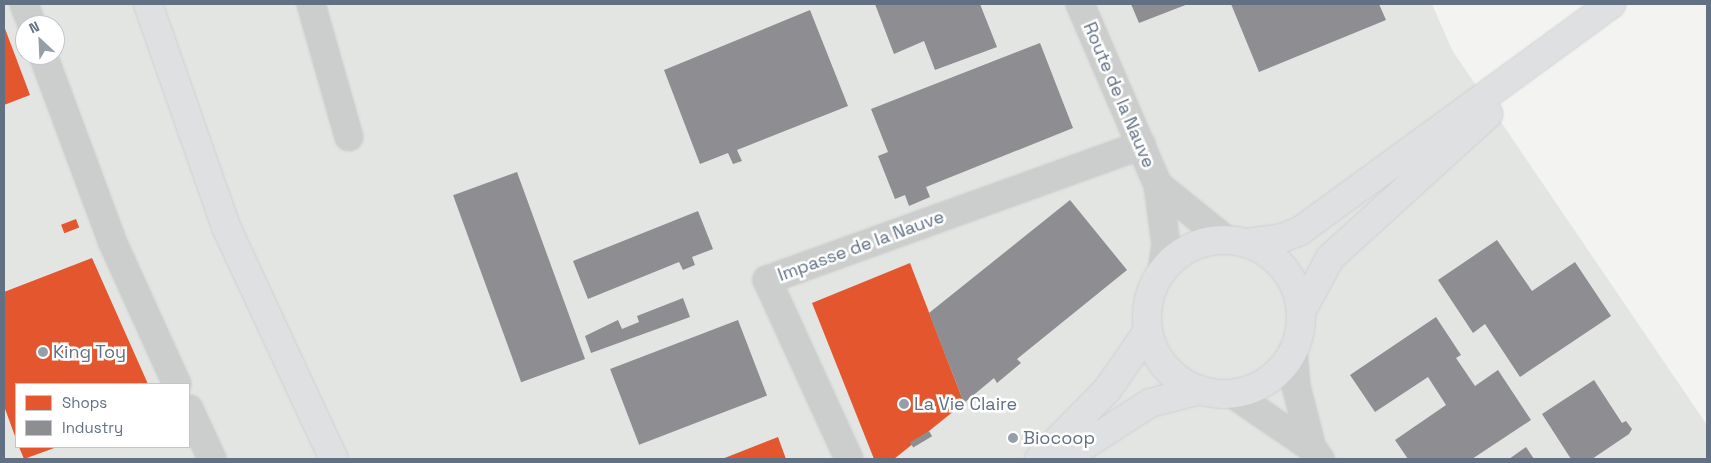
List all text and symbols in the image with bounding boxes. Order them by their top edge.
north arrow [15,15,65,65]
text: N [26,17,42,37]
street label: Route de la Nauve [1079,19,1159,171]
street label: Impasse de la Nauve [775,206,947,286]
place label: King Toy [53,341,127,363]
marker: King Toy [37,346,49,358]
legend [15,383,190,448]
text: Shops [62,393,107,412]
place label: La Vie Claire [914,393,1017,415]
marker: La Vie Claire [898,398,910,410]
text: Industry [62,418,123,437]
place label: Biocoop [1023,427,1095,449]
marker: Biocoop [1007,432,1019,444]

